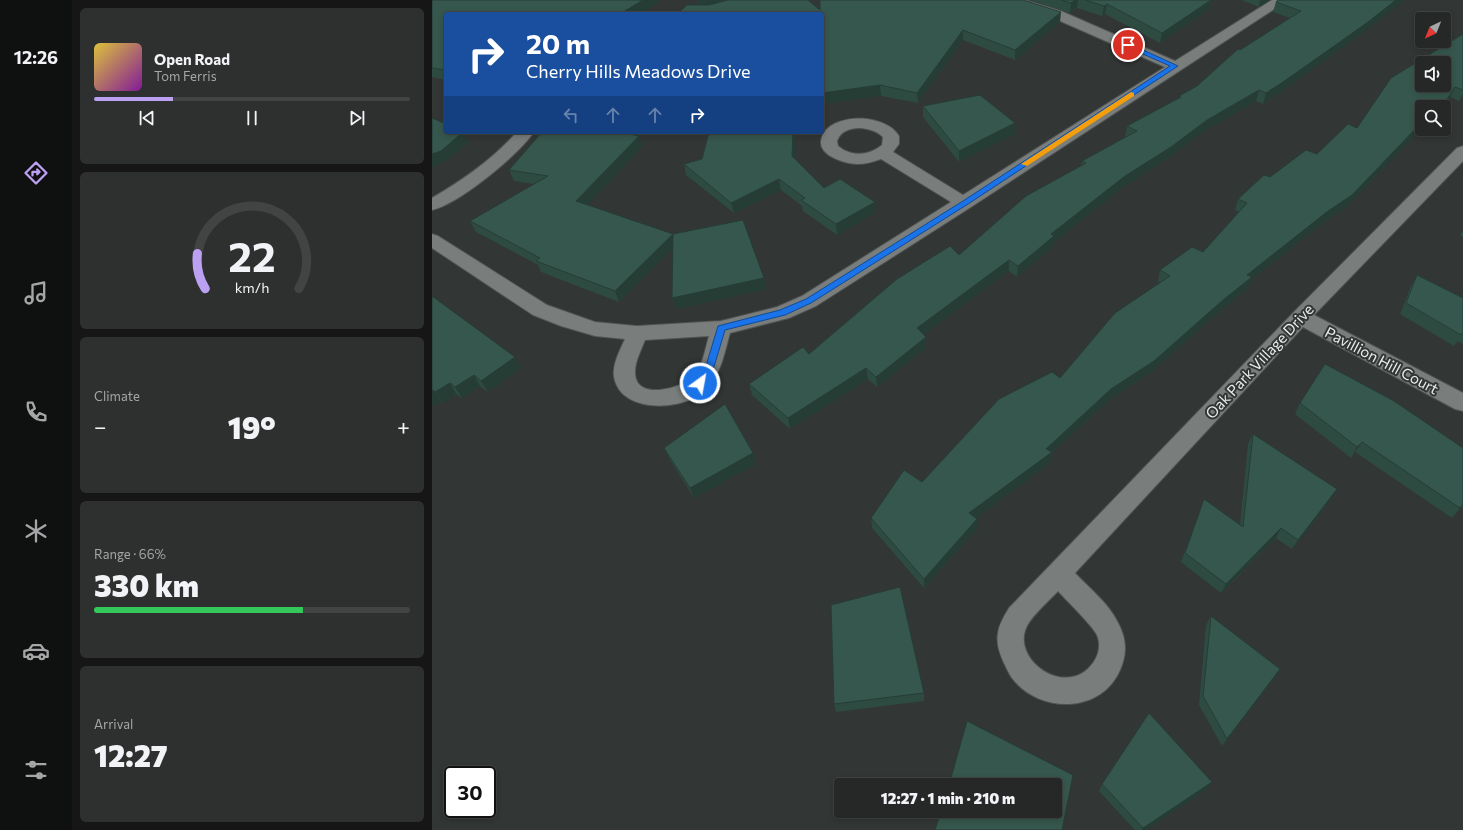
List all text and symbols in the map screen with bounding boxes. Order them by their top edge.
north arrow [1415,12,1451,48]
map controls [1415,12,1451,136]
text: 20 m [526,26,590,60]
icon: right [460,28,512,80]
pin [1111,28,1145,62]
icon: arrive [1117,34,1139,56]
text: 12:26 [14,46,58,68]
text: Open Road [154,50,230,68]
button: sound [1415,56,1451,92]
text: Cherry Hills Meadows Drive [526,60,751,82]
text: Tom Ferris [154,68,217,84]
button: search [1415,100,1451,136]
icon: left [560,104,582,126]
icon: ahead [602,104,624,126]
icon: ahead [644,104,666,126]
icon: right [686,104,708,126]
icon: previous [136,107,158,129]
icon: pause [241,107,263,129]
icon: next [346,107,368,129]
icon: directions [22,159,50,187]
text: 22 [228,229,276,280]
text: km/h [235,277,269,295]
icon: music [22,279,50,307]
street label: Oak Park Village Drive [1201,300,1317,422]
street label: Pavillion Hill Court [1322,323,1442,397]
position arrow [679,362,721,404]
text: Climate [94,388,140,404]
icon: phone [22,398,50,426]
text: 19° [228,408,276,445]
text: − [94,413,107,440]
text: + [397,413,410,440]
icon: climate [22,517,50,545]
text: Range · 66% [94,546,166,562]
text: 330 km [94,566,199,603]
icon: car [22,637,50,665]
text: Arrival [94,716,133,732]
text: 12:27 [94,736,168,773]
icon: filters [22,756,50,784]
speed limit sign: 30 [444,766,496,818]
text: 12:27 · 1 min · 210 m [881,789,1015,807]

